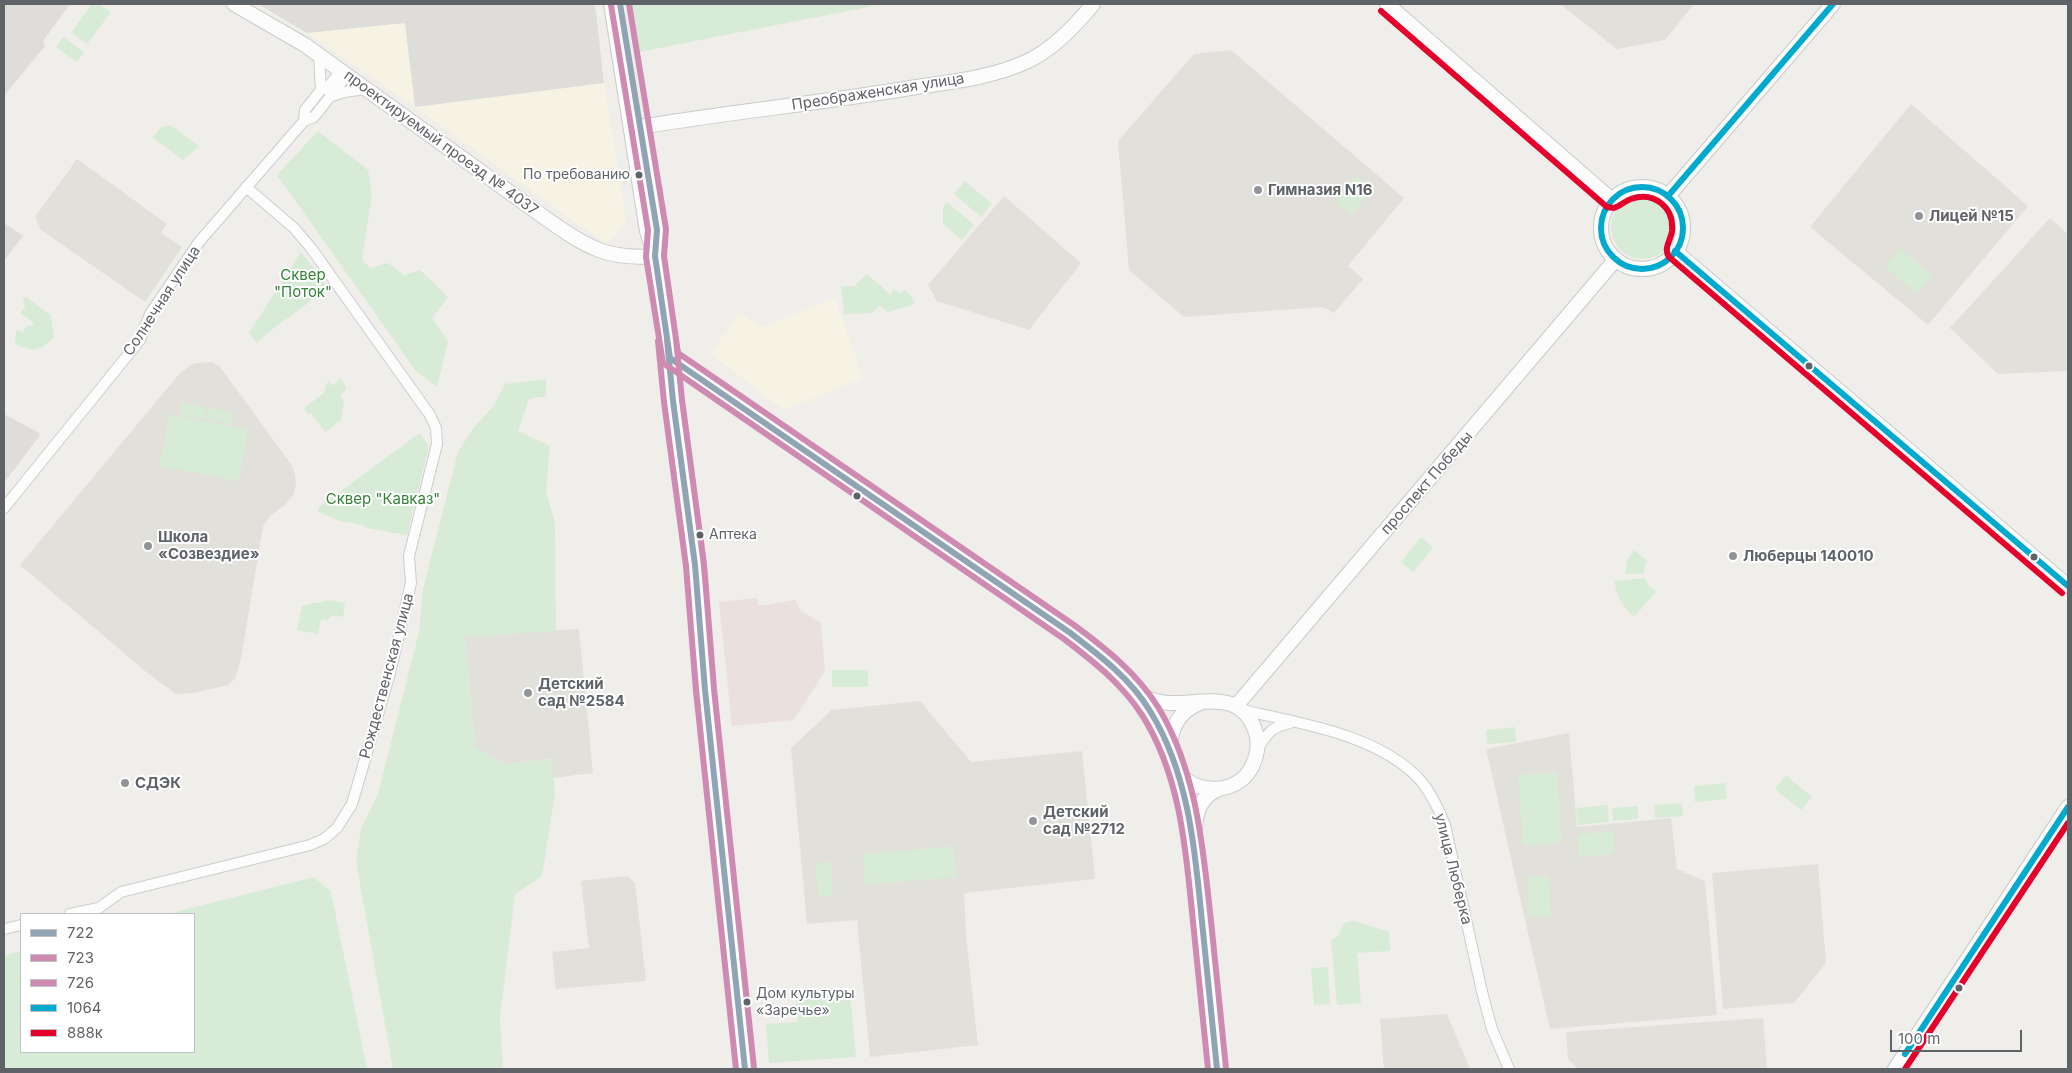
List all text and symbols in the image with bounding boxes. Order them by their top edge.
street label: проектируемый проезд № 4037 [340,66,542,220]
street label: Преображенская улица [790,69,966,115]
place label: По требованию [523,167,630,183]
marker: По требованию [634,170,644,180]
place label: Гимназия N16 [1268,181,1372,199]
marker: Гимназия N16 [1252,184,1264,196]
place label: Лицей №15 [1929,207,2014,225]
marker: Лицей №15 [1913,210,1925,222]
street label: Солнечная улица [120,243,204,359]
park label: Сквер "Поток" [274,266,332,301]
unlabelled marker [1804,361,1814,371]
street label: проспект Победы [1377,428,1477,538]
park label: Сквер "Кавказ" [326,490,440,508]
unlabelled marker [852,491,862,501]
place label: Аптека [709,527,757,543]
place label: Школа «Созвездие» [158,528,260,563]
marker: Аптека [695,530,705,540]
marker: Школа «Созвездие» [142,540,154,552]
place label: Люберцы 140010 [1743,547,1874,565]
marker: Люберцы 140010 [1727,550,1739,562]
unlabelled marker [2029,552,2039,562]
street label: Рождественская улица [356,591,418,761]
place label: Детский сад №2584 [538,675,625,710]
marker: Детский сад №2584 [522,687,534,699]
place label: СДЭК [135,774,181,792]
marker: СДЭК [119,777,131,789]
place label: Детский сад №2712 [1043,803,1125,838]
street label: улица Люберка [1430,811,1476,927]
marker: Детский сад №2712 [1027,815,1039,827]
legend [20,913,195,1053]
text: 722 [67,923,94,942]
text: 723 [67,948,94,967]
text: 726 [67,973,94,992]
unlabelled marker [1954,983,1964,993]
place label: Дом культуры «Заречье» [756,986,854,1019]
marker: Дом культуры «Заречье» [742,997,752,1007]
text: 1064 [67,998,102,1017]
scale bar [1892,1020,2024,1052]
text: 888к [67,1023,103,1042]
text: 100 m [1898,1029,1940,1048]

